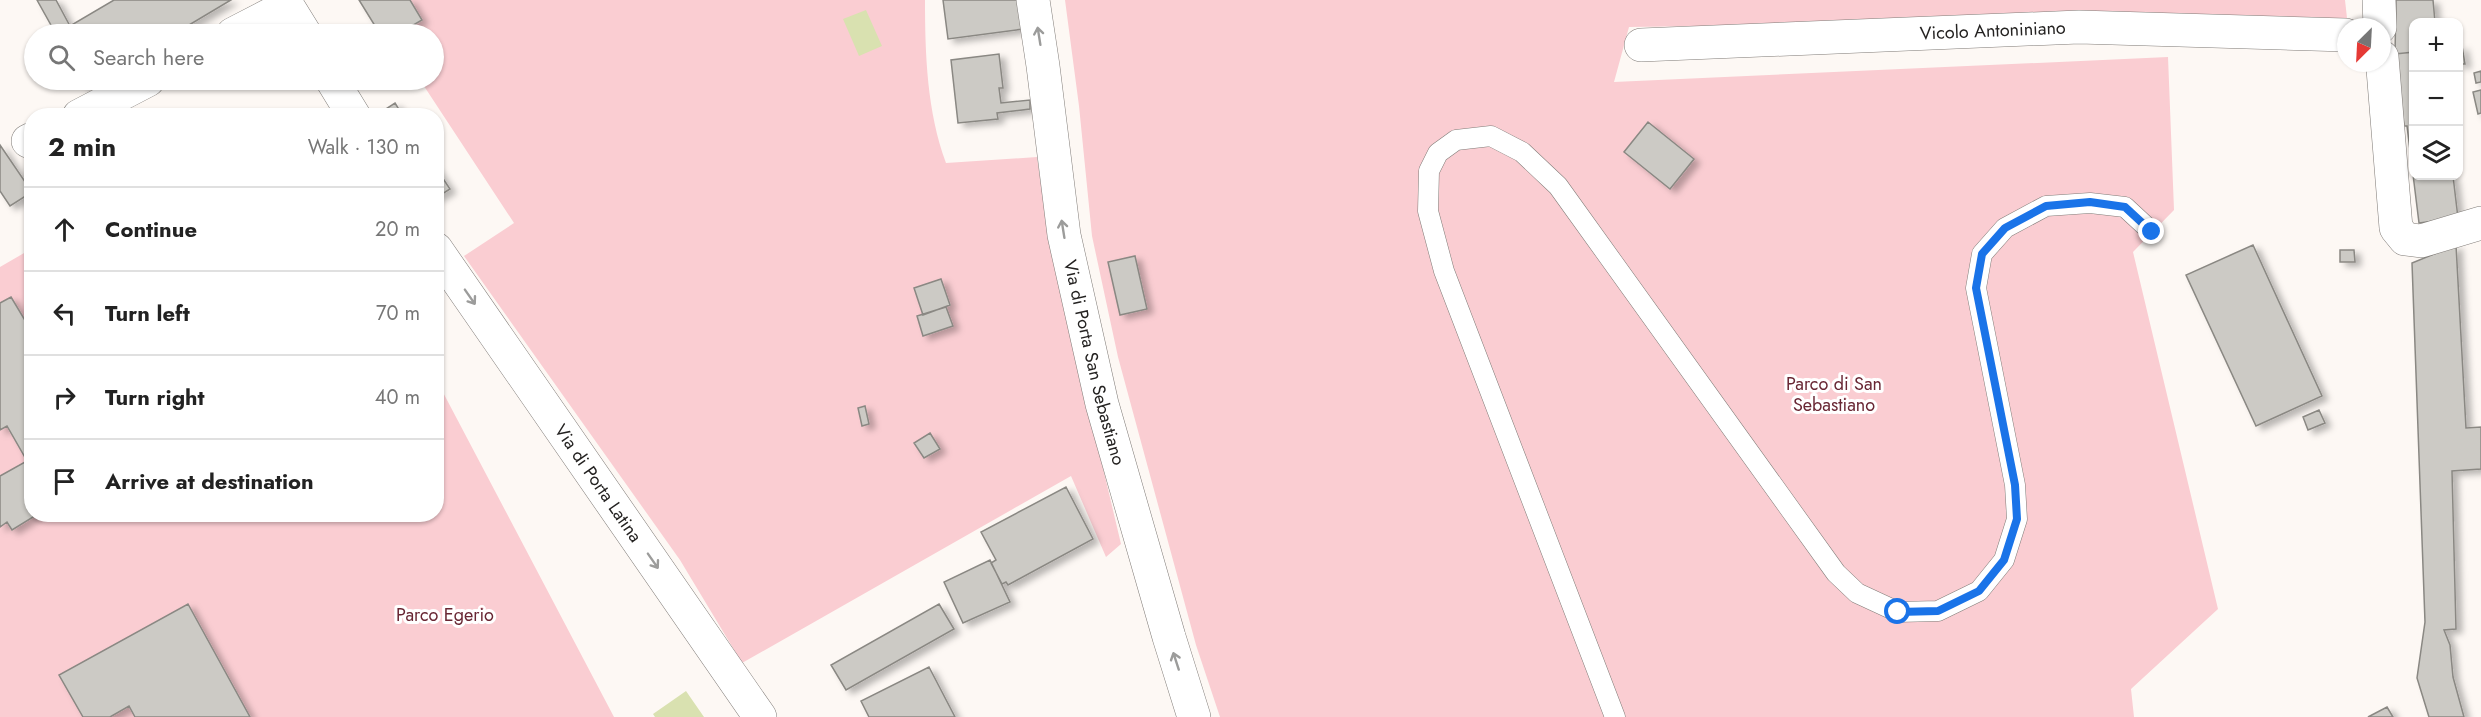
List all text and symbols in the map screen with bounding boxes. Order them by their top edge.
street label: Vicolo Antoniniano [1919,15,2066,47]
north arrow [2337,18,2391,72]
map controls [2409,18,2463,180]
button: + [2409,18,2463,72]
search box [24,24,444,90]
one-way arrow [1033,26,1044,46]
icon: search [45,41,78,74]
text: Search here [93,41,204,73]
button: − [2409,72,2463,126]
button: layers [2409,126,2463,180]
text: 2 min [48,128,116,166]
text: Walk · 130 m [308,133,420,162]
icon: ahead [48,213,81,246]
text: Continue [105,213,197,245]
text: 20 m [375,215,420,244]
route end [2138,218,2164,244]
one-way arrow [1058,220,1069,239]
street label: Via di Porta San Sebastiano [1057,257,1132,468]
one-way arrow [464,288,476,305]
icon: left [48,297,81,330]
text: Turn left [105,297,190,329]
text: 70 m [376,299,420,328]
park label: Parco di San Sebastiano [1786,371,1882,418]
icon: right [48,381,81,414]
text: Turn right [105,381,205,413]
text: 40 m [375,383,420,412]
street label: Via di Porta Latina [548,419,648,548]
icon: arrive [48,465,81,498]
text: Arrive at destination [105,465,314,497]
one-way arrow [647,552,659,568]
route start [1884,598,1910,624]
park label: Parco Egerio [396,602,494,628]
one-way arrow [1170,652,1181,671]

